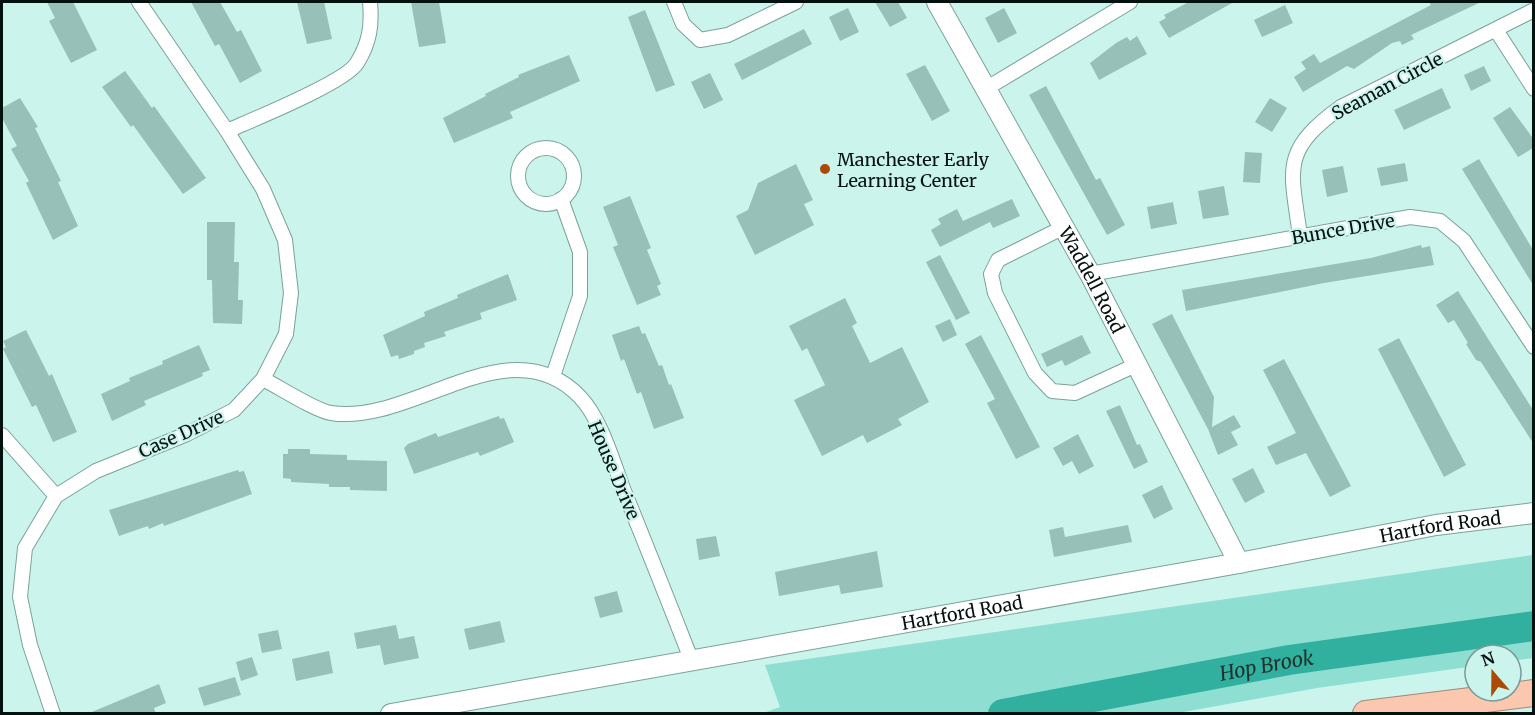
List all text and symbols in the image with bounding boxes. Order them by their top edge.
street label: Seaman Circle [1327,47,1447,125]
place label: Manchester Early Learning Center [837,148,989,192]
marker: Manchester Early Learning Center [818,162,832,176]
street label: Bunce Drive [1290,209,1396,249]
street label: Waddell Road [1054,221,1130,337]
street label: Case Drive [135,405,227,463]
street label: House Drive [583,417,645,523]
street label: Hartford Road [1377,506,1502,547]
street label: Hartford Road [900,590,1025,634]
north arrow [1463,643,1523,703]
water label: Hop Brook [1216,644,1315,686]
text: N [1479,647,1498,670]

